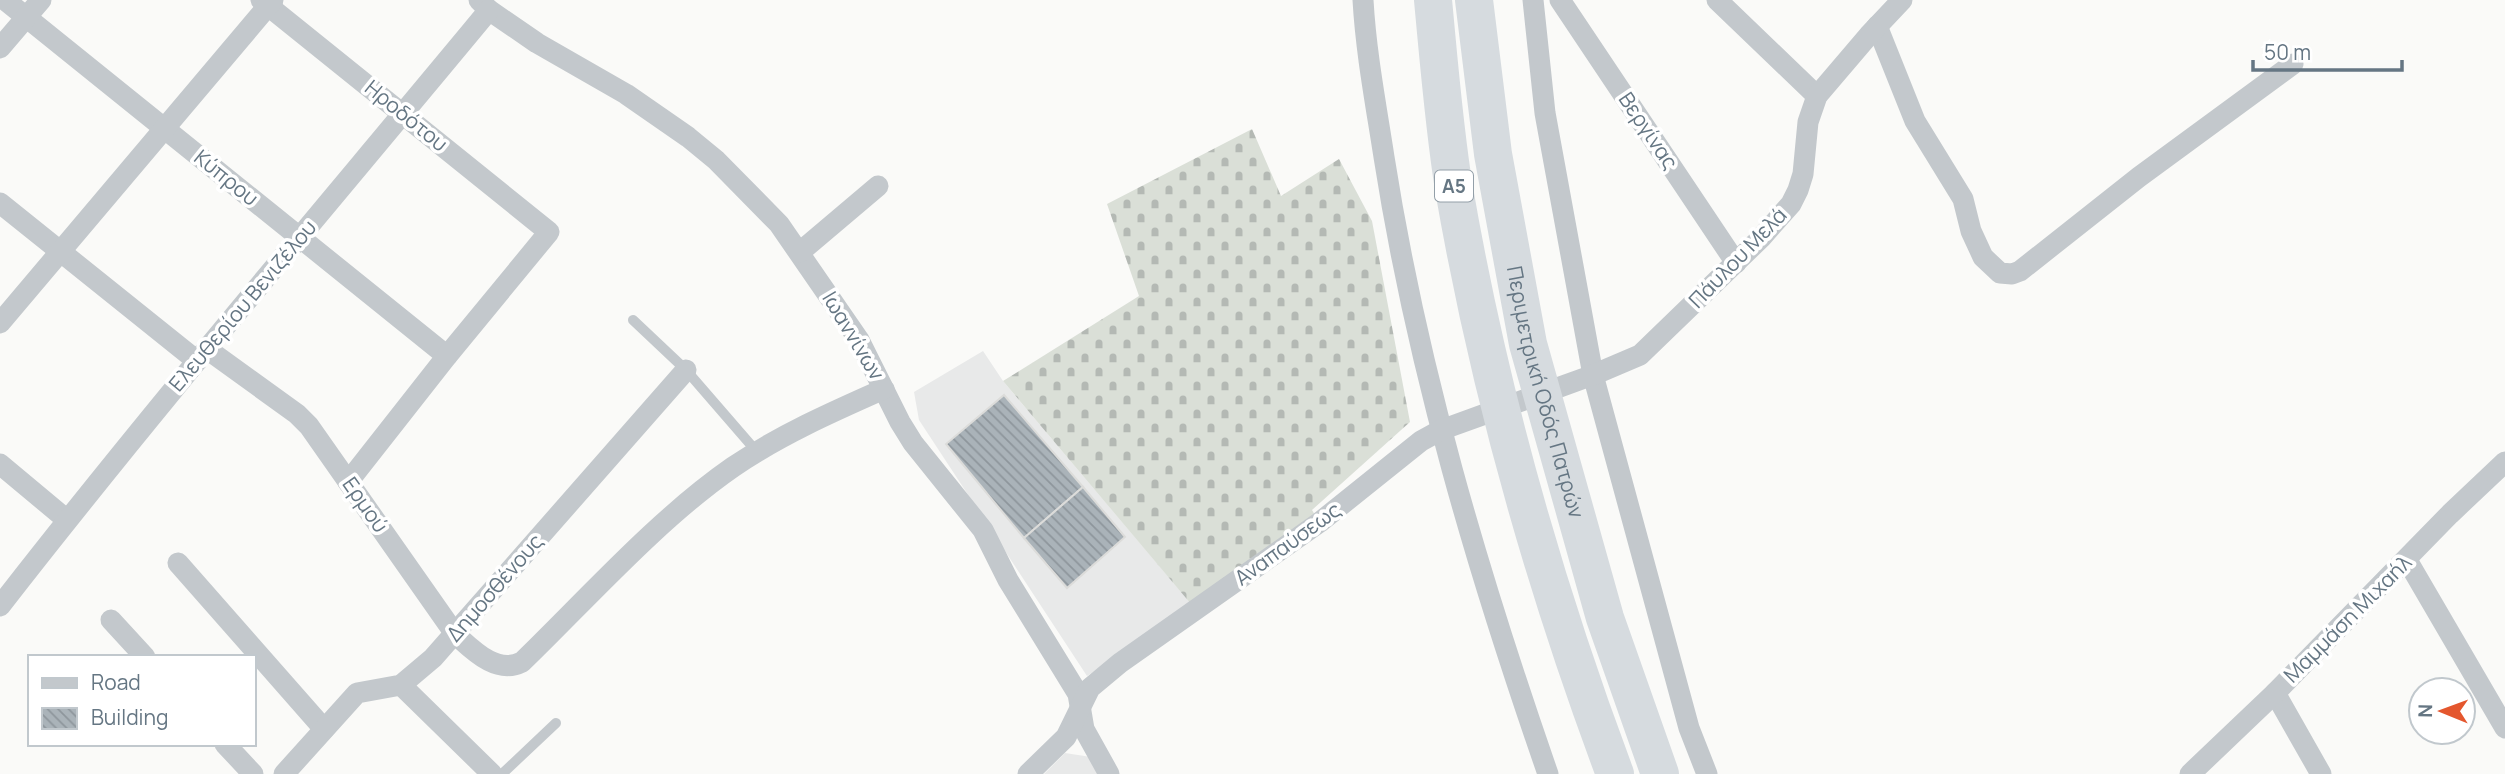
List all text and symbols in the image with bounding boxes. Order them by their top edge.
scale bar [2253,28,2402,72]
text: 50 m [2264,38,2311,66]
street label: Ηροδότου [359,73,454,157]
street label: Βεργίνας [1613,86,1685,175]
street label: Κύπρου [189,143,265,212]
road number: Α5 [1435,170,1473,202]
street label: Πάυλου Μελά [1682,201,1792,314]
street label: Ελευθερίου Βενιζέλου [162,214,322,397]
street label: Περιμετρική Οδός Πατρών [1501,263,1591,521]
street label: Ιωαννίνων [816,286,891,385]
street label: Ερμού [337,471,395,538]
street label: Αναπαύσεως [1229,495,1346,591]
street label: Δημοσθένους [440,527,549,647]
street label: Μαμμάση Μιχαήλ [2277,548,2417,688]
legend [28,655,256,746]
text: Road [91,668,141,696]
north arrow [2407,676,2477,746]
text: Building [91,703,168,731]
text: N [2412,704,2438,718]

